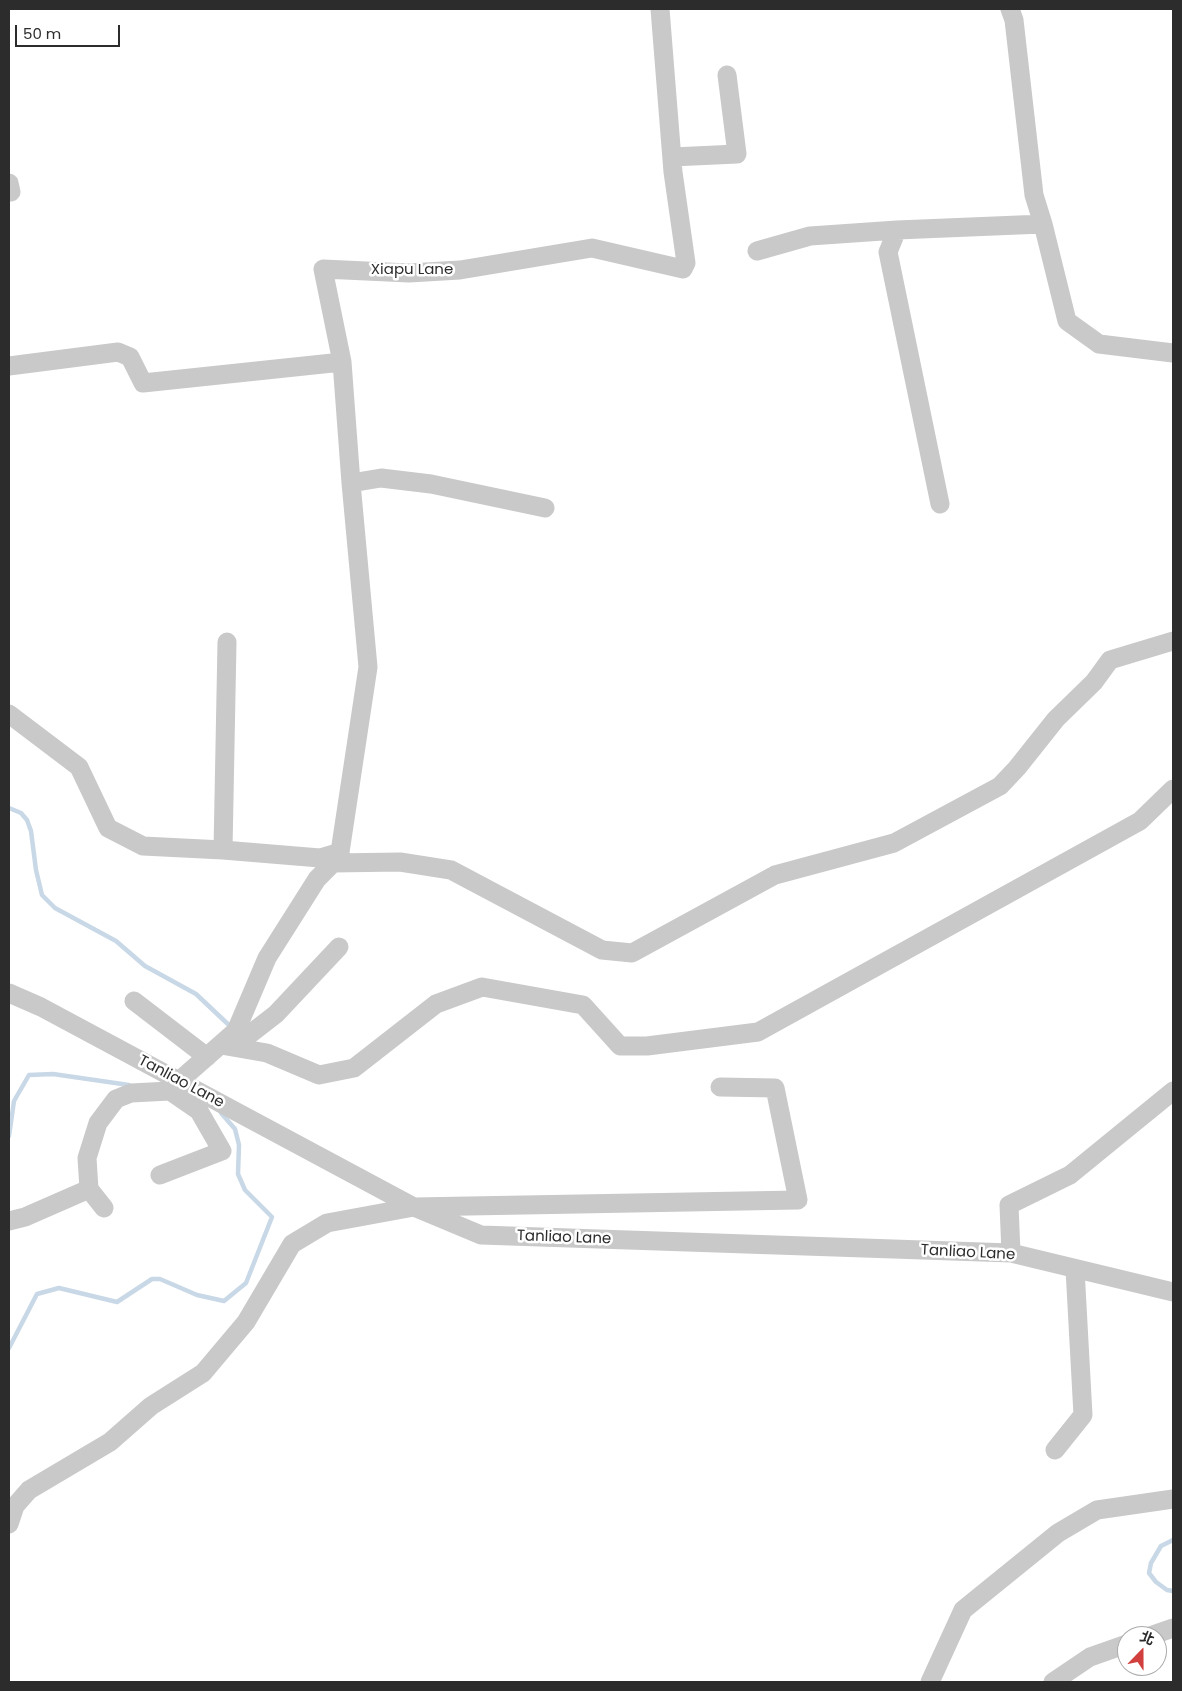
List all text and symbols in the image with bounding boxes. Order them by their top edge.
scale bar [18,15,122,47]
text: 50 m [23,23,61,44]
street label: Xiapu Lane [371,261,453,279]
street label: Tanliao Lane [135,1052,227,1112]
street label: Tanliao Lane [516,1227,612,1249]
street label: Tanliao Lane [920,1242,1016,1264]
north arrow [1117,1626,1167,1676]
text: 北 [1137,1626,1157,1650]

